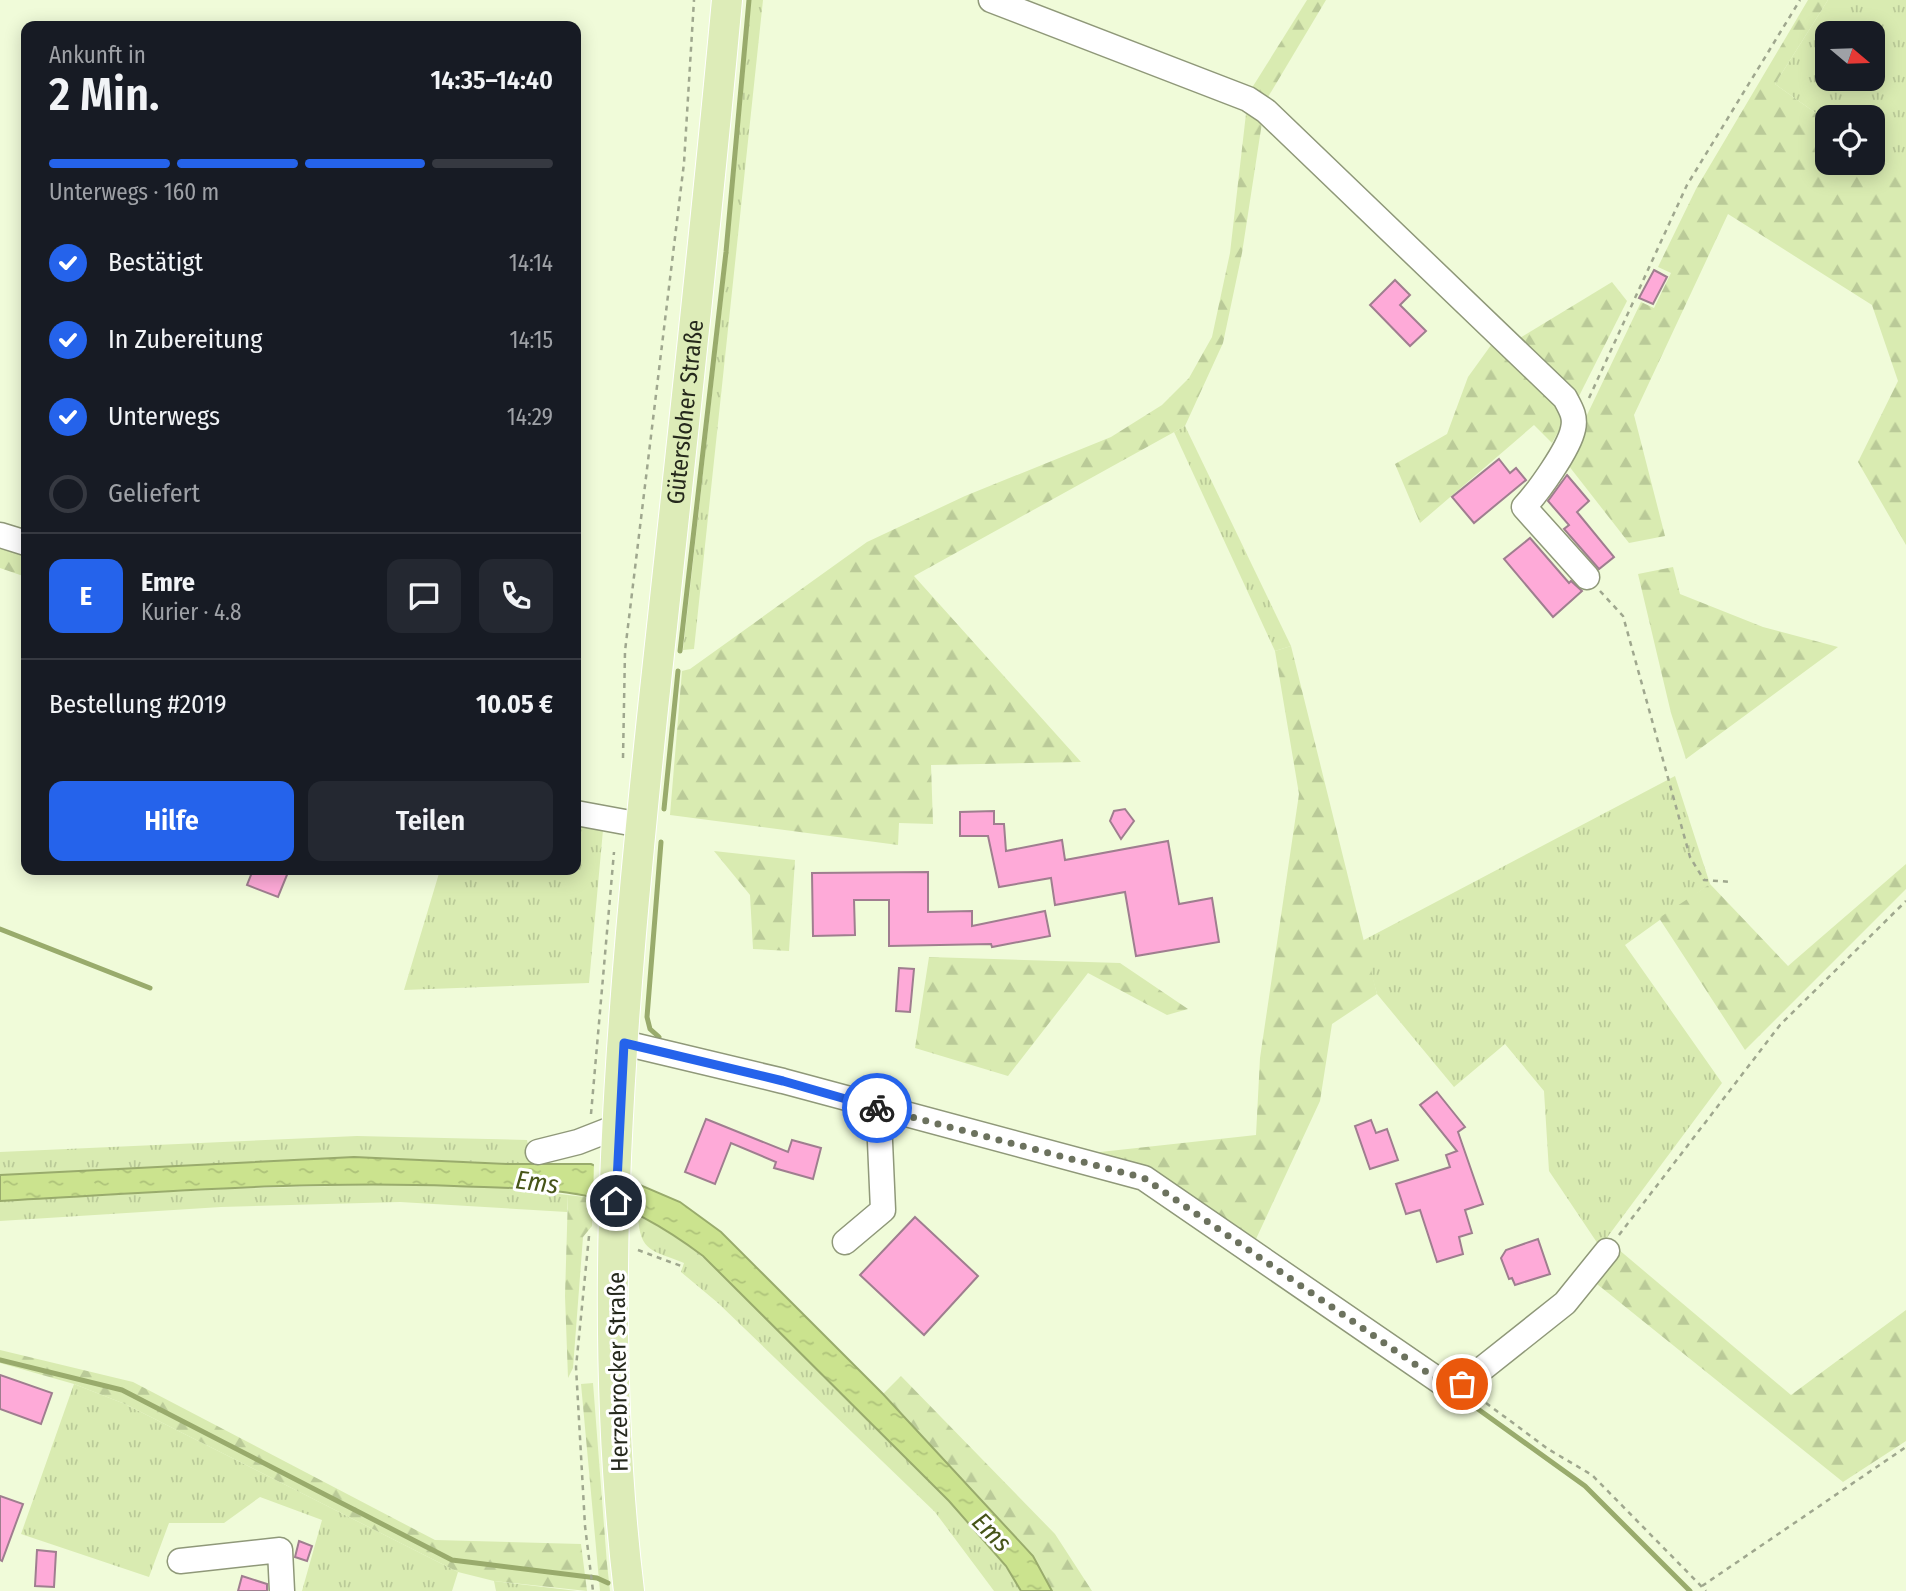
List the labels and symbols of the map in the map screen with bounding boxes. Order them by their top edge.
north arrow [1815,21,1885,91]
street label: Gütersloher Straße [661,318,709,506]
courier [842,1073,912,1143]
water label: Ems [514,1164,560,1201]
pin [586,1171,646,1231]
street label: Herzebrocker Straße [602,1272,634,1472]
pin [1432,1354,1492,1414]
water label: Ems [966,1506,1018,1559]

